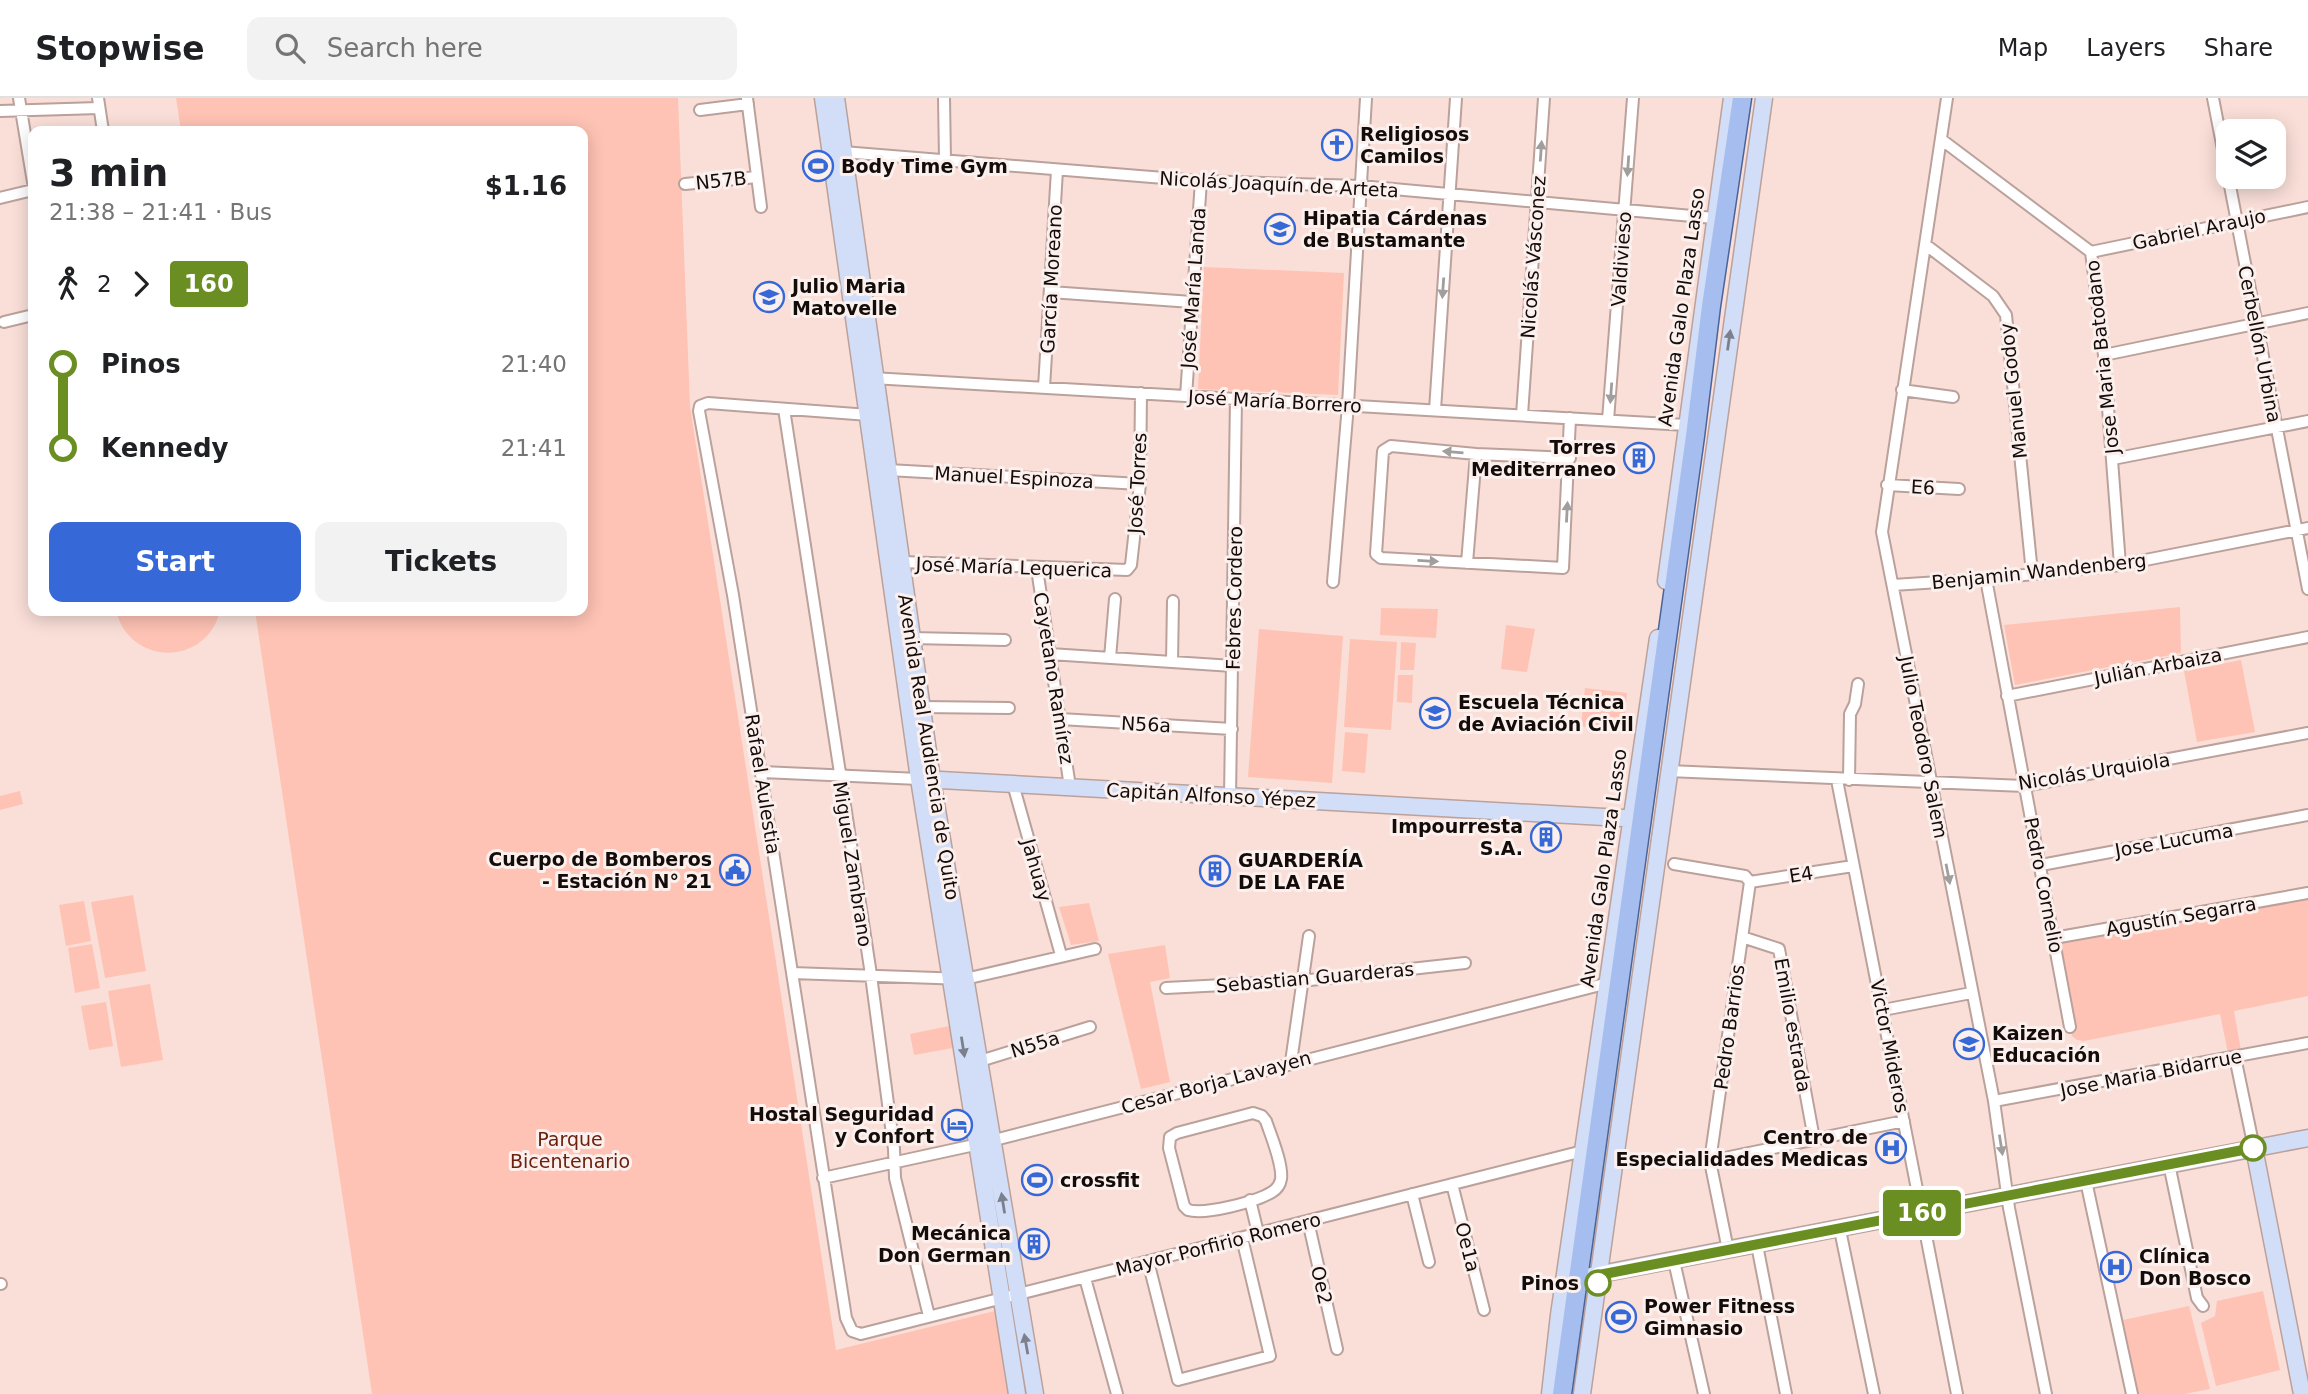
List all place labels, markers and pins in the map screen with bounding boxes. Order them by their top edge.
place label: Religiosos Camilos [1360,123,1469,167]
church icon: Religiosos Camilos [1320,128,1354,162]
sports icon: Body Time Gym [801,149,835,183]
place label: Body Time Gym [841,155,1008,177]
place label: Hipatia Cárdenas de Bustamante [1303,207,1487,251]
school or university icon: Hipatia Cárdenas de Bustamante [1263,212,1297,246]
place label: Julio Maria Matovelle [790,275,906,319]
school or university icon: Julio Maria Matovelle [752,280,786,314]
place label: Torres Mediterraneo [1471,436,1616,480]
building icon: Torres Mediterraneo [1622,441,1656,475]
place label: Escuela Técnica de Aviación Civil [1458,691,1634,735]
school or university icon: Escuela Técnica de Aviación Civil [1418,696,1452,730]
place label: Impourresta S.A. [1391,815,1523,859]
building icon: Impourresta S.A. [1529,820,1563,854]
place label: Cuerpo de Bomberos - Estación N° 21 [488,848,712,892]
place label: GUARDERÍA DE LA FAE [1238,849,1363,893]
public building icon: Cuerpo de Bomberos - Estación N° 21 [718,853,752,887]
building icon: GUARDERÍA DE LA FAE [1198,854,1232,888]
place label: Kaizen Educación [1992,1022,2101,1066]
school or university icon: Kaizen Educación [1952,1027,1986,1061]
place label: Hostal Seguridad y Confort [749,1103,934,1147]
hotel icon: Hostal Seguridad y Confort [940,1108,974,1142]
place label: Centro de Especialidades Medicas [1615,1126,1868,1170]
hospital icon: Centro de Especialidades Medicas [1874,1131,1908,1165]
unlabelled marker [2240,1135,2266,1161]
sports icon: crossfit [1020,1163,1054,1197]
place label: crossfit [1060,1169,1139,1191]
place label: Mecánica Don German [878,1222,1011,1266]
building icon: Mecánica Don German [1017,1227,1051,1261]
place label: Clínica Don Bosco [2139,1245,2251,1289]
hospital icon: Clínica Don Bosco [2099,1250,2133,1284]
marker: Pinos [1585,1270,1611,1296]
place label: Pinos [1521,1272,1579,1294]
place label: Power Fitness Gimnasio [1644,1295,1795,1339]
sports icon: Power Fitness Gimnasio [1604,1300,1638,1334]

